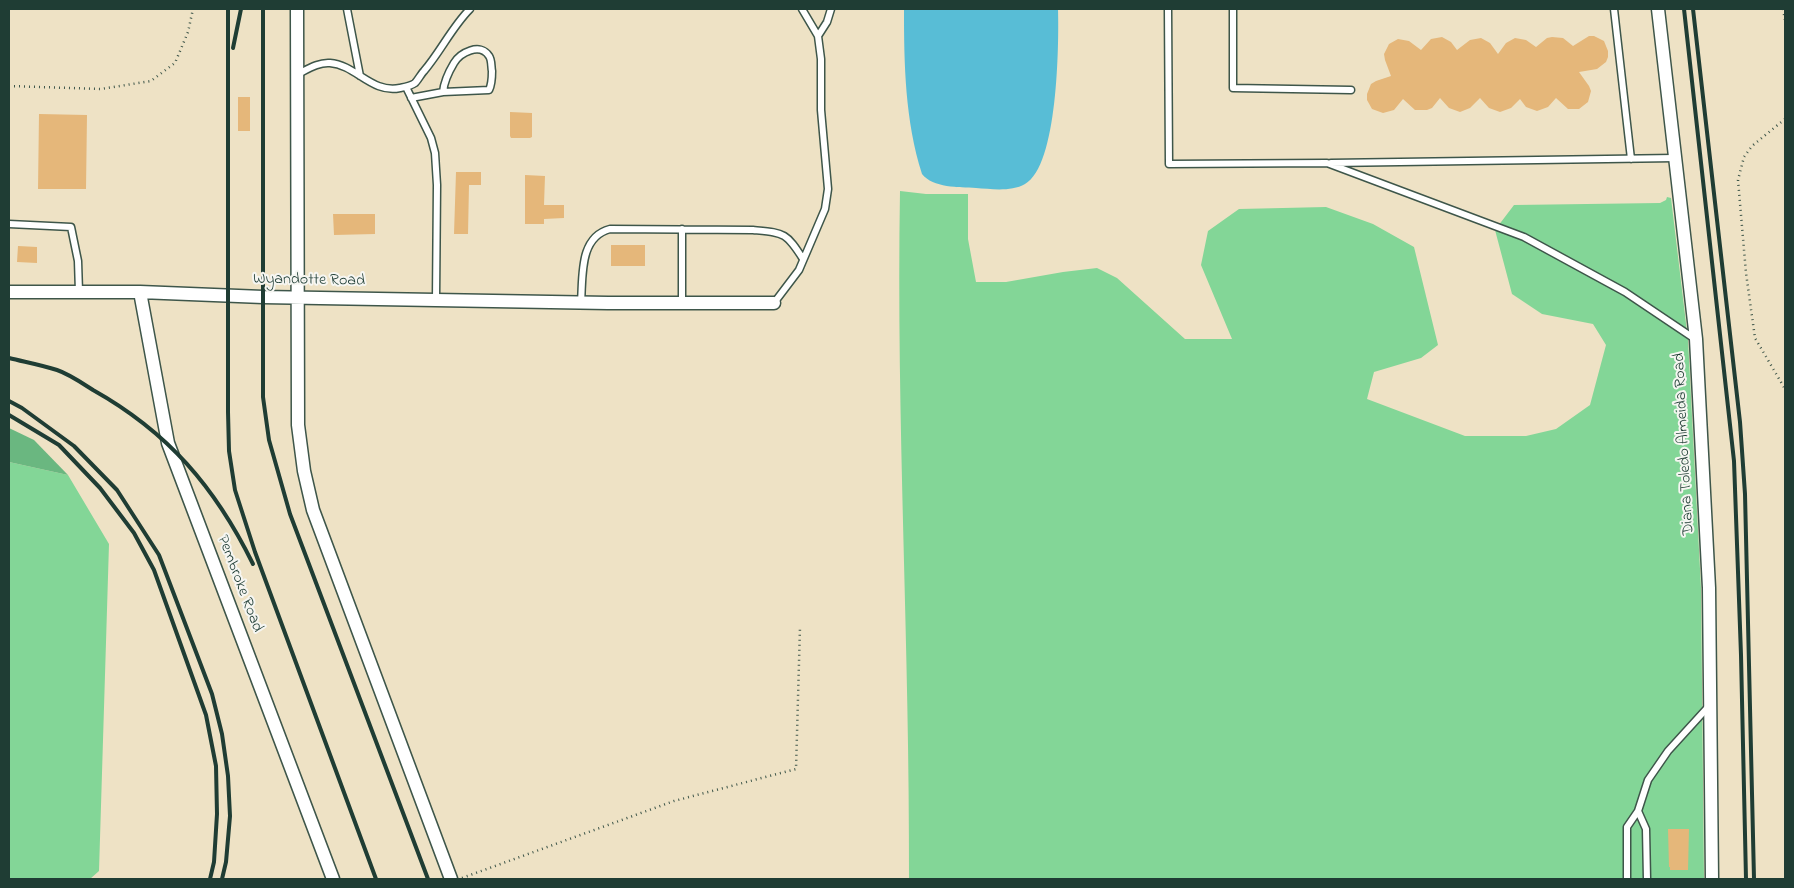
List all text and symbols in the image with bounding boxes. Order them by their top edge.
street label: Wyandotte Road [253,270,365,292]
street label: Diana Toledo Almeida Road [1671,352,1699,536]
street label: Pembroke Road [212,533,266,635]

